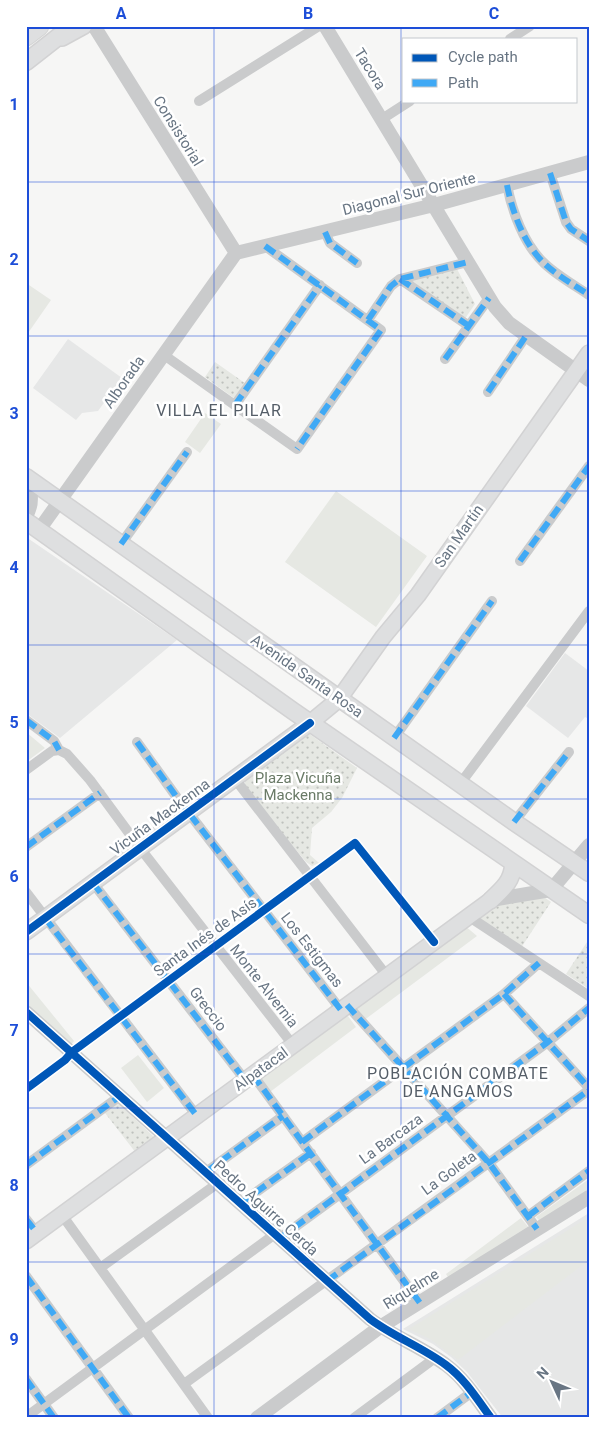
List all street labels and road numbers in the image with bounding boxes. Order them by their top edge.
street label: Tacora [350,45,390,93]
street label: Consistorial [149,92,207,170]
street label: Diagonal Sur Oriente [341,169,477,219]
street label: Alborada [99,352,149,412]
street label: San Martín [431,501,487,571]
street label: Avenida Santa Rosa [248,631,366,721]
street label: Vicuña Mackenna [107,775,213,859]
street label: Santa Inés de Asís [150,894,260,980]
street label: Los Estigmas [277,909,347,991]
street label: Monte Alvernia [226,941,302,1031]
street label: Greccio [185,983,231,1035]
street label: Alpatacal [230,1043,292,1095]
street label: La Barcaza [356,1110,426,1168]
street label: La Goleta [418,1147,480,1199]
street label: Pedro Aguirre Cerda [210,1156,322,1260]
street label: Riquelme [380,1265,442,1313]

